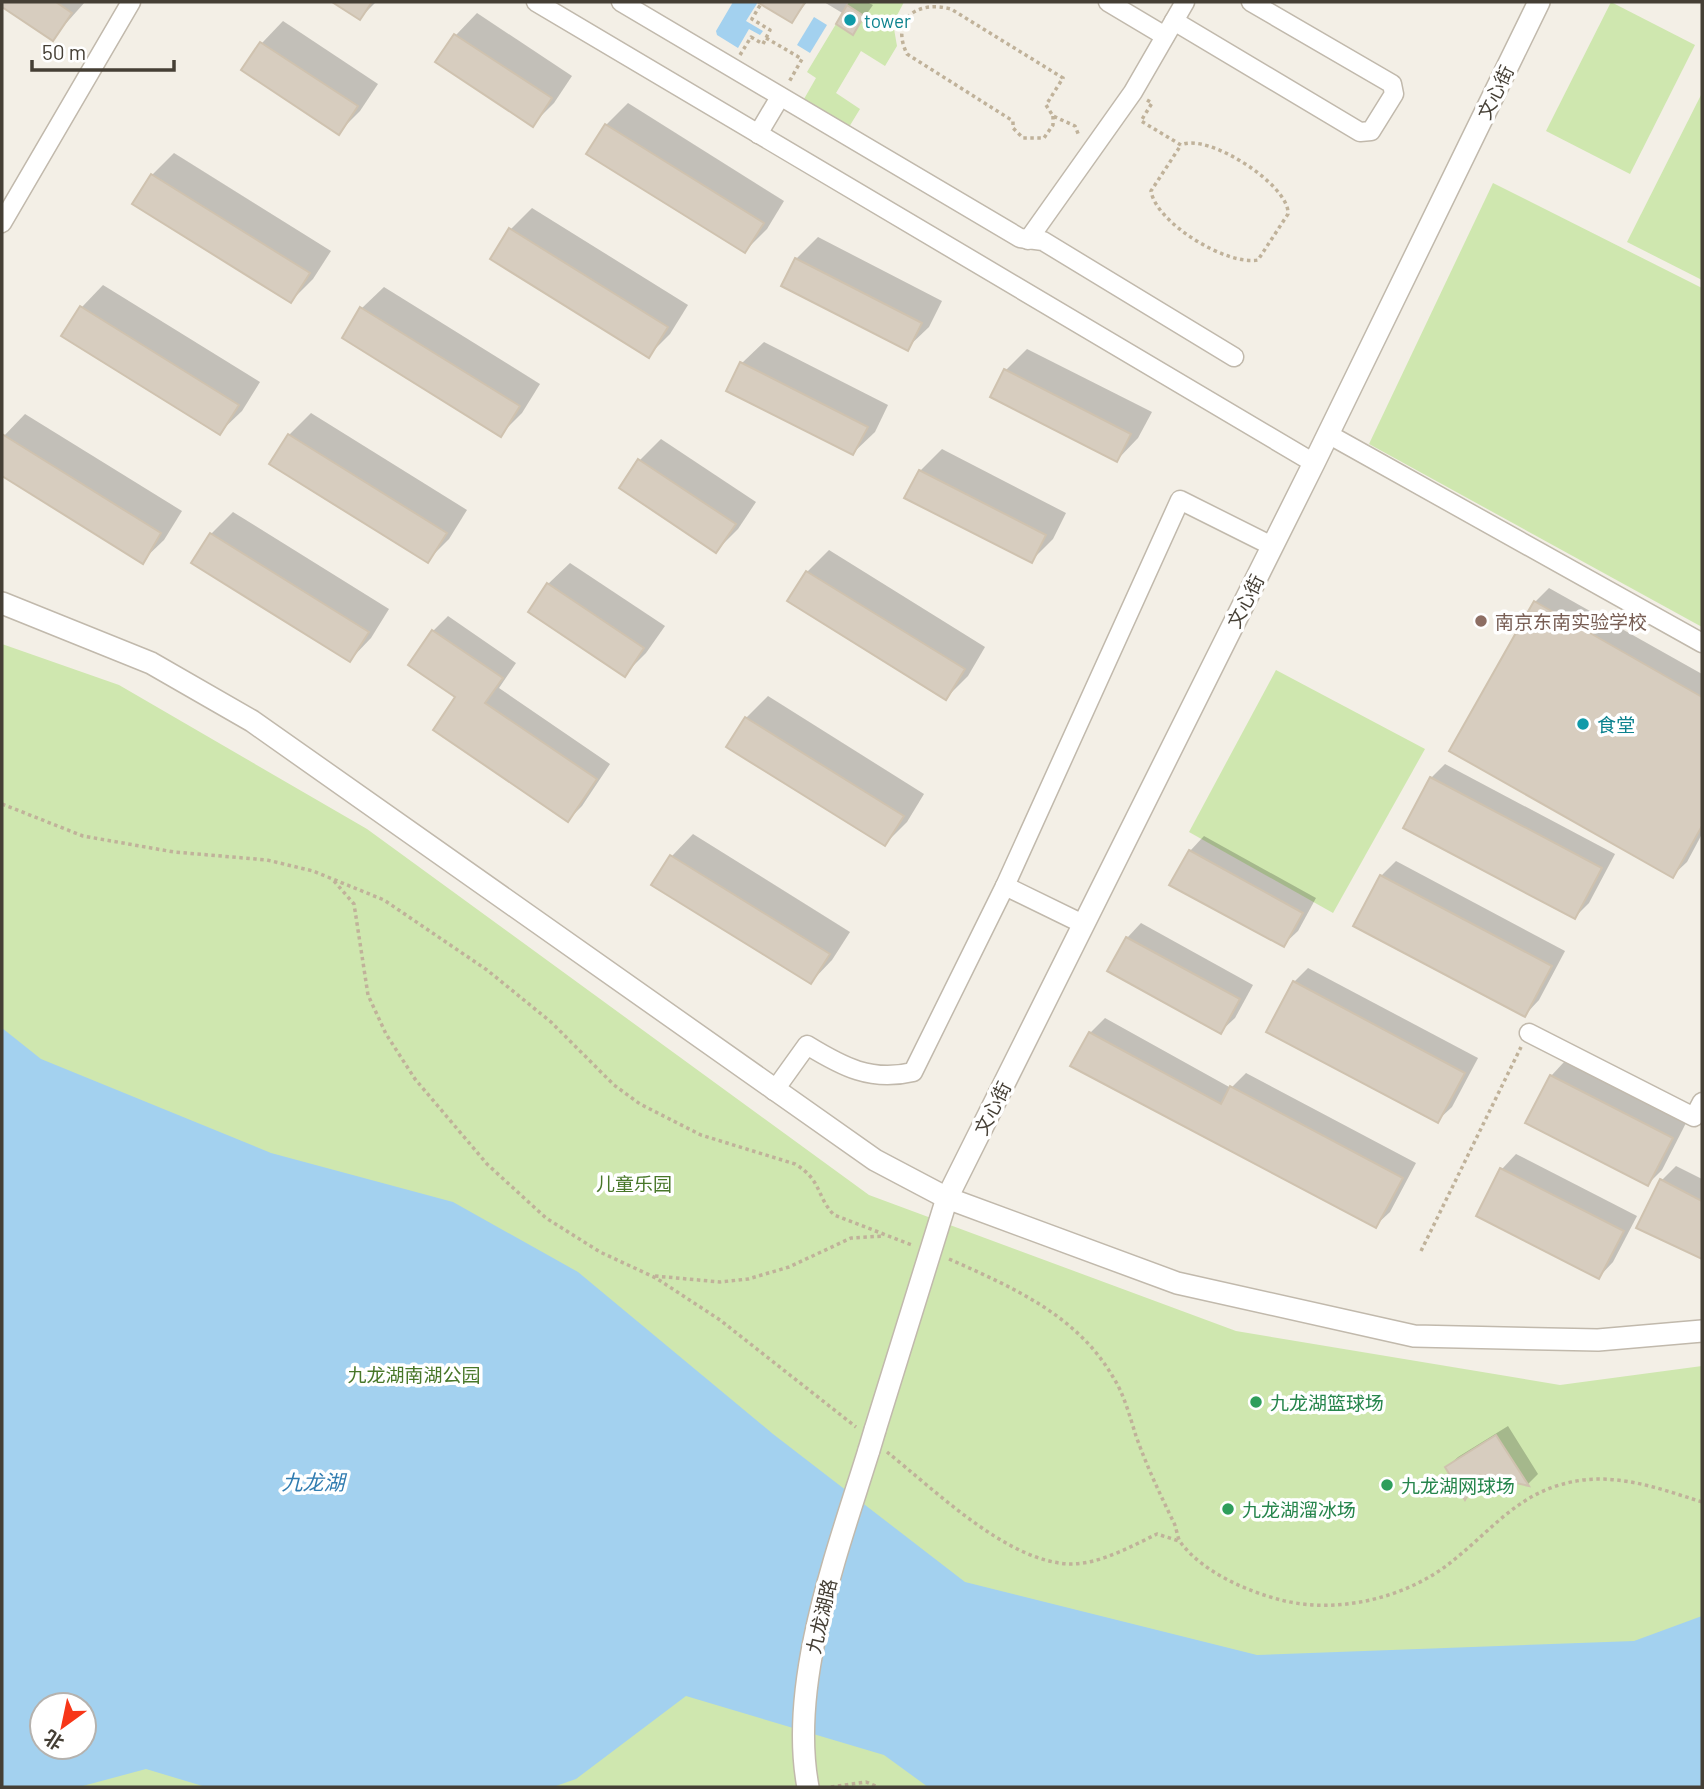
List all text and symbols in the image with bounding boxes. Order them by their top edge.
place label: tower [864,9,911,32]
marker: tower [842,12,858,28]
scale bar [32,28,173,72]
text: 50 m [42,39,86,64]
street label: 文心街 [1472,61,1518,123]
street label: 文心街 [1222,570,1268,632]
place label: 南京东南实验学校 [1495,610,1647,633]
marker: 南京东南实验学校 [1473,613,1489,629]
place label: 食堂 [1597,713,1635,736]
marker: 食堂 [1575,716,1591,732]
street label: 文心街 [969,1077,1015,1139]
park label: 儿童乐园 [596,1172,672,1195]
park label: 九龙湖南湖公园 [347,1363,481,1386]
place label: 九龙湖篮球场 [1270,1391,1384,1414]
marker: 九龙湖篮球场 [1248,1394,1264,1410]
water label: 九龙湖 [282,1469,347,1494]
place label: 九龙湖网球场 [1401,1474,1515,1497]
marker: 九龙湖网球场 [1379,1477,1395,1493]
place label: 九龙湖溜冰场 [1242,1498,1356,1521]
marker: 九龙湖溜冰场 [1220,1501,1236,1517]
street label: 九龙湖路 [801,1576,841,1656]
north arrow [28,1691,98,1761]
text: 北 [39,1726,68,1755]

